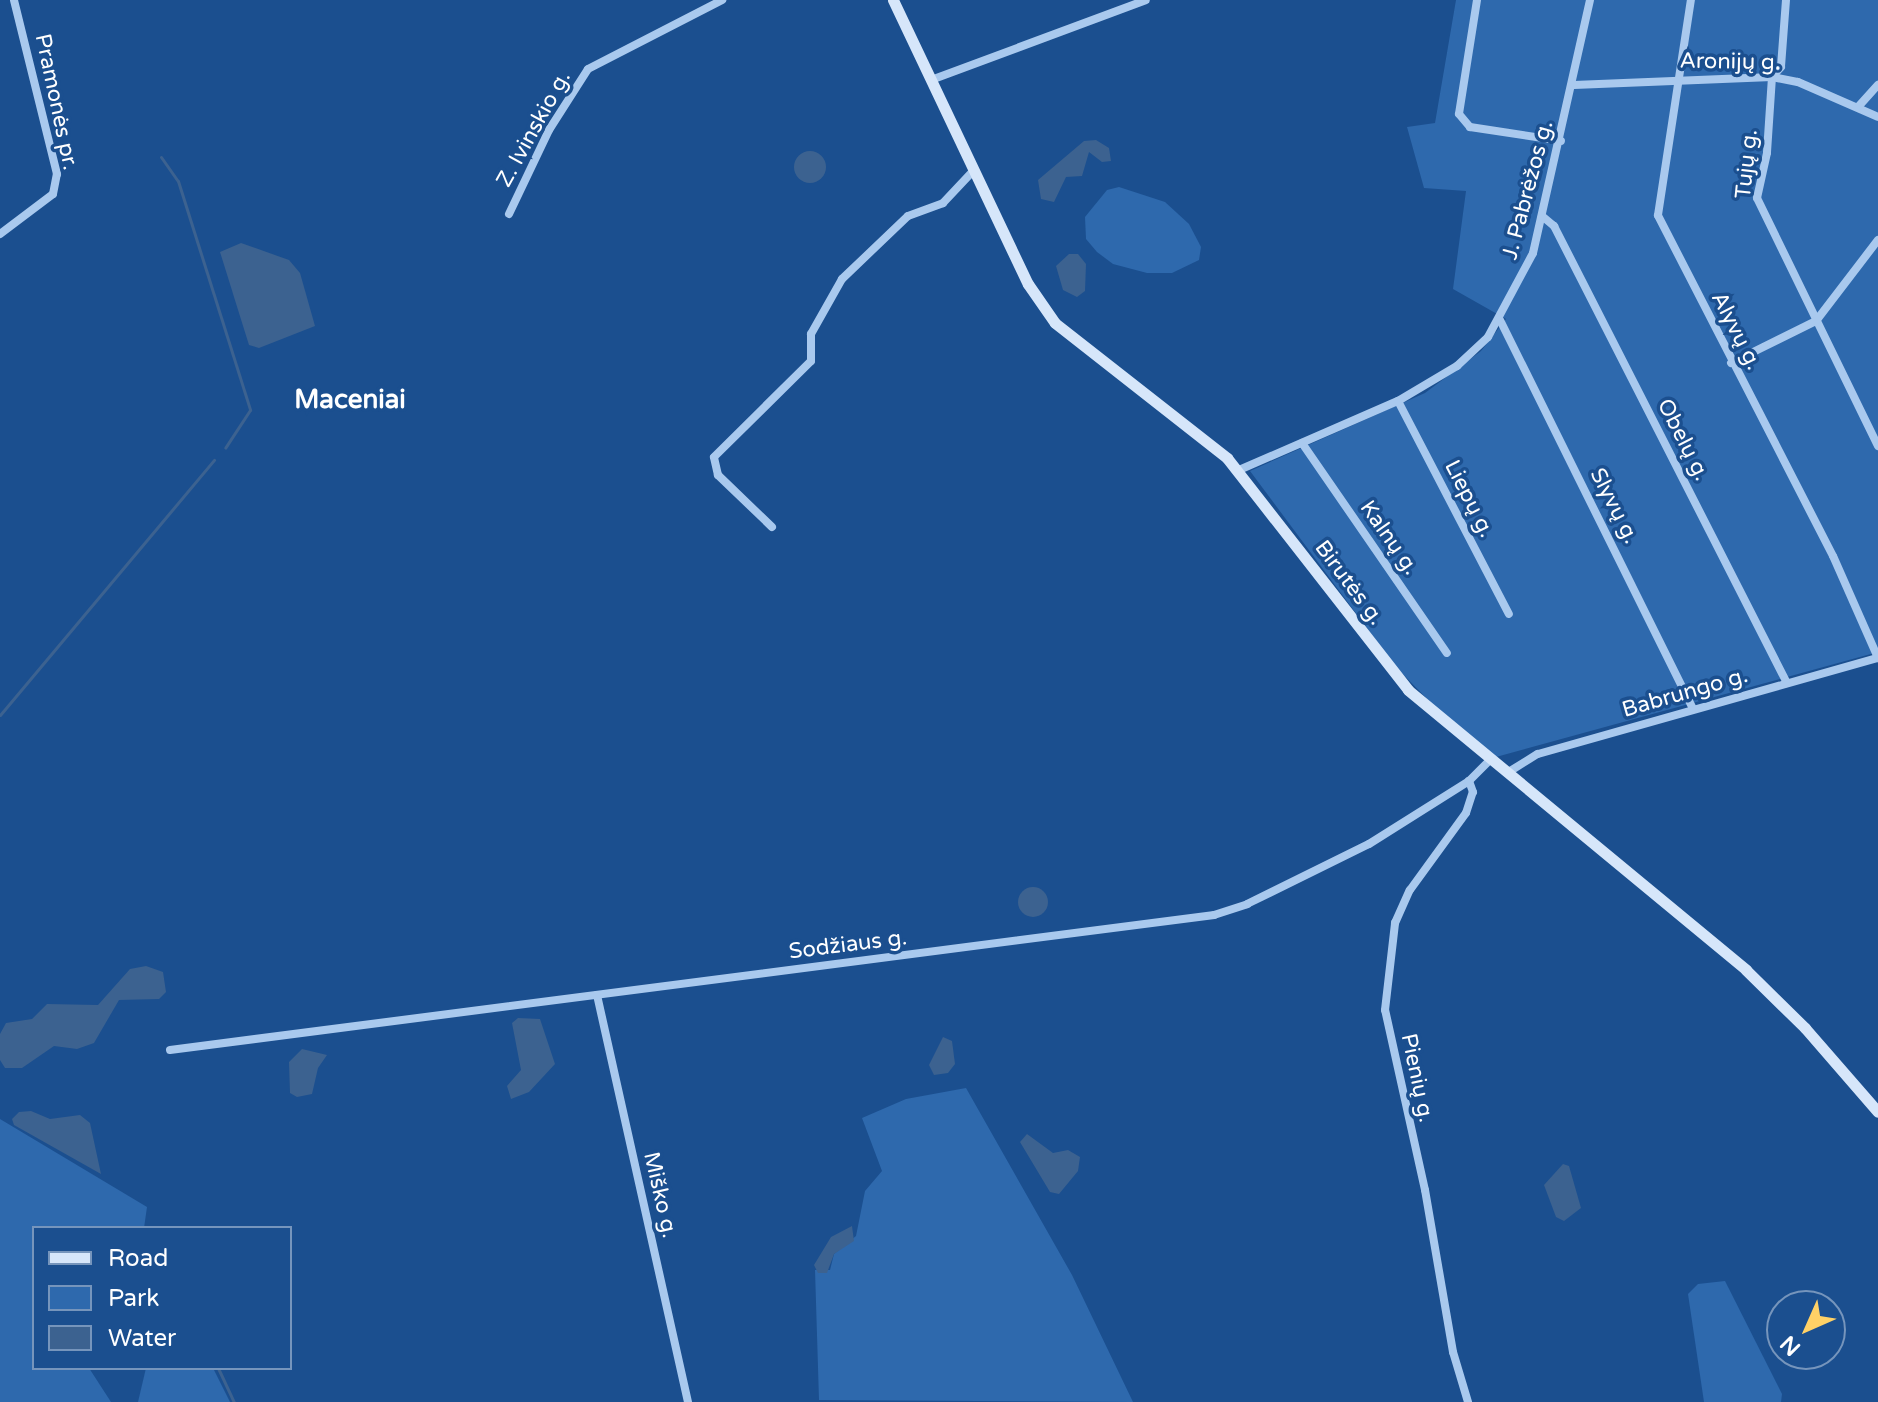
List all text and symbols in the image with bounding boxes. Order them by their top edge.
street label: Pramonės pr. [29,32,83,172]
street label: Aronijų g. [1679,48,1781,76]
street label: Z. Ivinskio g. [491,66,577,192]
street label: J. Pabrėžos g. [1497,118,1559,262]
street label: Tujų g. [1730,128,1764,200]
street label: Alyvų g. [1705,288,1767,374]
district label: Maceniai [294,384,406,416]
street label: Obelų g. [1651,395,1715,485]
street label: Liepų g. [1438,456,1500,542]
street label: Slyvų g. [1584,464,1644,548]
street label: Kalnų g. [1354,496,1424,580]
street label: Birutės g. [1309,536,1389,630]
street label: Babrungo g. [1619,662,1751,724]
street label: Sodžiaus g. [787,925,909,965]
street label: Pienių g. [1395,1031,1439,1125]
street label: Miško g. [637,1149,683,1241]
legend [32,1226,292,1370]
text: Road [108,1244,168,1273]
text: Park [108,1284,159,1313]
north arrow [1766,1290,1846,1370]
text: Water [108,1324,176,1353]
text: N [1775,1330,1806,1361]

